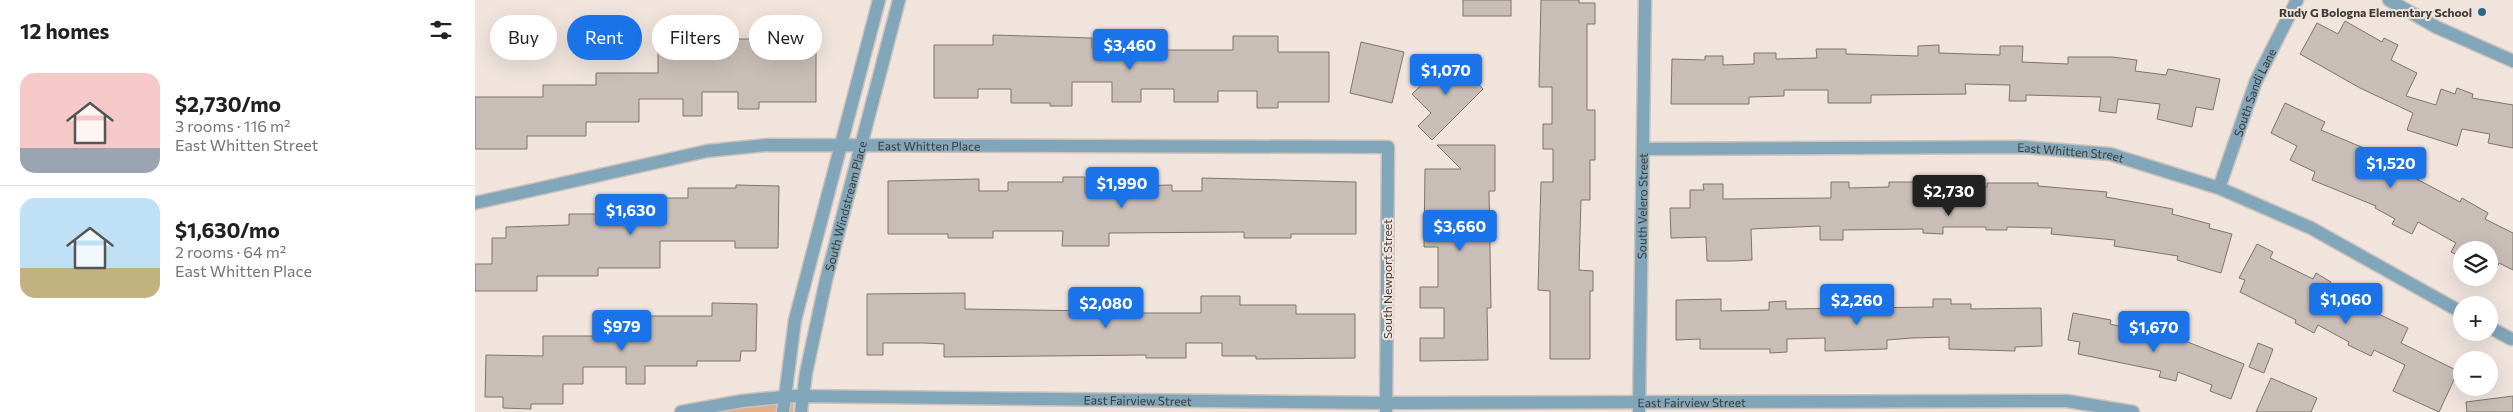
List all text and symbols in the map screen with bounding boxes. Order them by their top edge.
place label: Rudy G Bologna Elementary School [2279,5,2472,19]
marker: Rudy G Bologna Elementary School [2476,6,2488,18]
chip: Buy [490,15,557,60]
chip: Rent [567,15,642,60]
chip: Filters [652,15,739,60]
chip: New [749,15,822,60]
icon: filters [427,16,455,44]
text: 12 homes [20,18,109,43]
pin: $3,460 [1089,28,1171,71]
text: $3,460 [1104,35,1156,54]
street label: South Sandi Lane [2230,46,2278,138]
pin: $1,070 [1405,54,1487,96]
text: $1,070 [1421,60,1471,79]
text: $2,730/mo [175,91,281,116]
icon: home [60,93,120,153]
text: 3 rooms · 116 m² [175,116,290,135]
text: East Whitten Street [175,135,318,154]
street label: East Whitten Place [878,138,980,153]
street label: South Windstream Place [822,139,869,272]
street label: East Whitten Street [2017,140,2126,165]
pin: $1,520 [2350,146,2432,189]
street label: South Velero Street [1634,153,1650,259]
text: $1,520 [2366,153,2416,172]
pin: $1,990 [1081,166,1163,209]
text: $1,990 [1097,173,1147,192]
pin: $2,730 [1908,174,1990,217]
text: $2,730 [1924,181,1974,200]
pin: $1,630 [590,194,672,236]
text: $1,630 [606,200,656,219]
pin: $3,660 [1419,210,1501,252]
text: $3,660 [1434,216,1486,235]
text: $1,630/mo [175,217,280,242]
icon: home [60,218,120,278]
street label: South Newport Street [1380,219,1394,339]
map controls [2453,241,2498,396]
button: layers [2453,241,2498,286]
text: 2 rooms · 64 m² [175,242,286,261]
text: East Whitten Place [175,261,312,280]
pin: $1,060 [2305,282,2387,325]
pin: $2,260 [1816,284,1898,326]
pin: $2,080 [1065,286,1147,329]
text: $1,060 [2320,289,2372,308]
text: $2,260 [1831,290,1883,309]
text: $2,080 [1079,293,1133,312]
button: + [2453,296,2498,341]
pin: $979 [592,310,652,352]
pin: $1,670 [2113,310,2195,353]
text: $979 [603,316,641,335]
text: $1,670 [2129,317,2179,336]
button: − [2453,351,2498,396]
street label: East Fairview Street [1084,392,1192,408]
street label: East Fairview Street [1638,395,1746,409]

